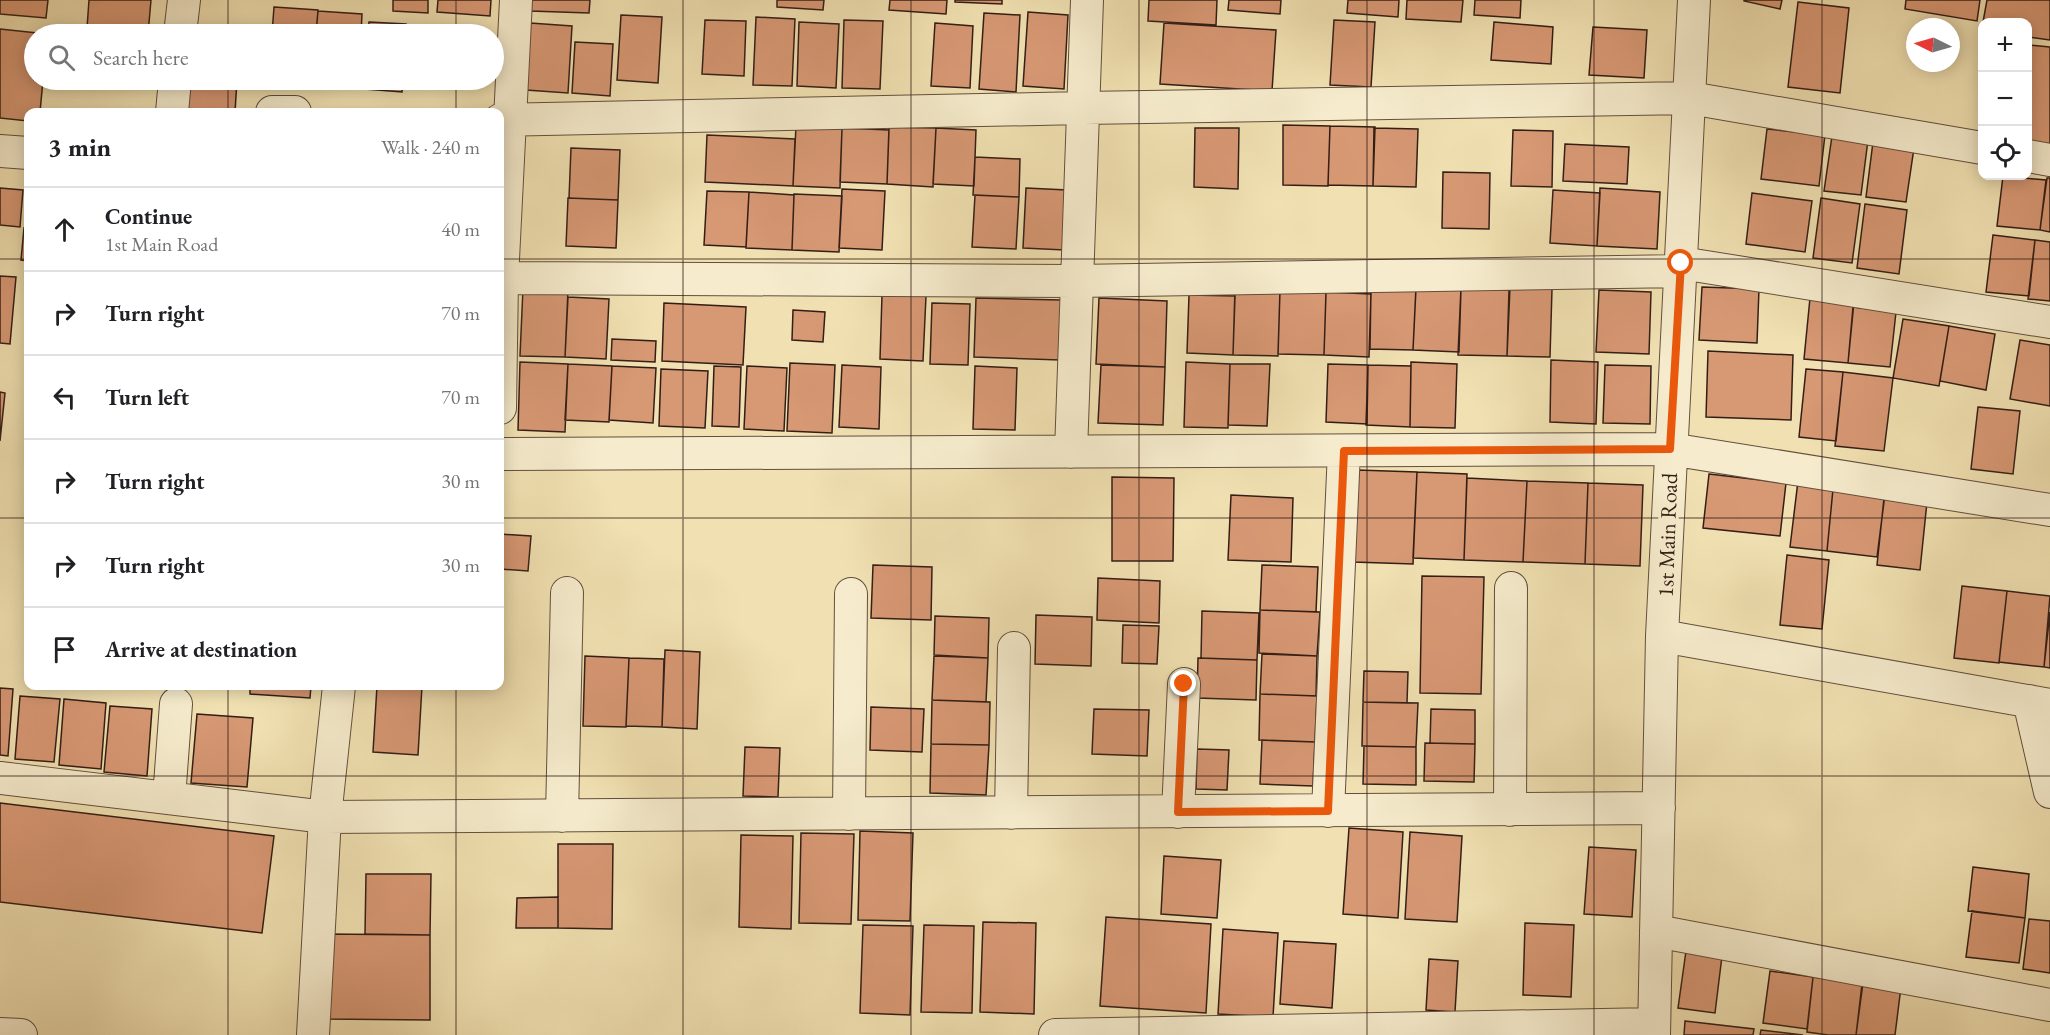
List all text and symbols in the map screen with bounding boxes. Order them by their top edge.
north arrow [1906,18,1960,72]
map controls [1978,18,2032,180]
button: + [1978,18,2032,72]
search box [24,24,504,90]
icon: search [45,41,78,74]
text: Search here [93,43,188,72]
button: − [1978,72,2032,126]
button: locate [1978,126,2032,180]
text: 3 min [48,130,111,164]
text: Walk · 240 m [381,134,480,160]
text: Continue [105,202,192,231]
icon: ahead [48,213,81,246]
text: 40 m [441,216,480,242]
text: 1st Main Road [105,231,218,257]
route start [1667,249,1693,275]
icon: right [48,297,81,330]
text: Turn right [105,299,204,328]
text: 70 m [441,300,480,326]
icon: left [48,381,81,414]
text: Turn left [105,383,189,412]
text: 70 m [441,384,480,410]
icon: right [48,465,81,498]
text: Turn right [105,467,204,496]
text: 30 m [441,468,480,494]
street label: 1st Main Road [1651,471,1684,598]
icon: right [48,549,81,582]
text: Turn right [105,551,204,580]
text: 30 m [441,552,480,578]
icon: arrive [48,633,81,666]
text: Arrive at destination [105,635,297,664]
route end [1170,670,1196,696]

